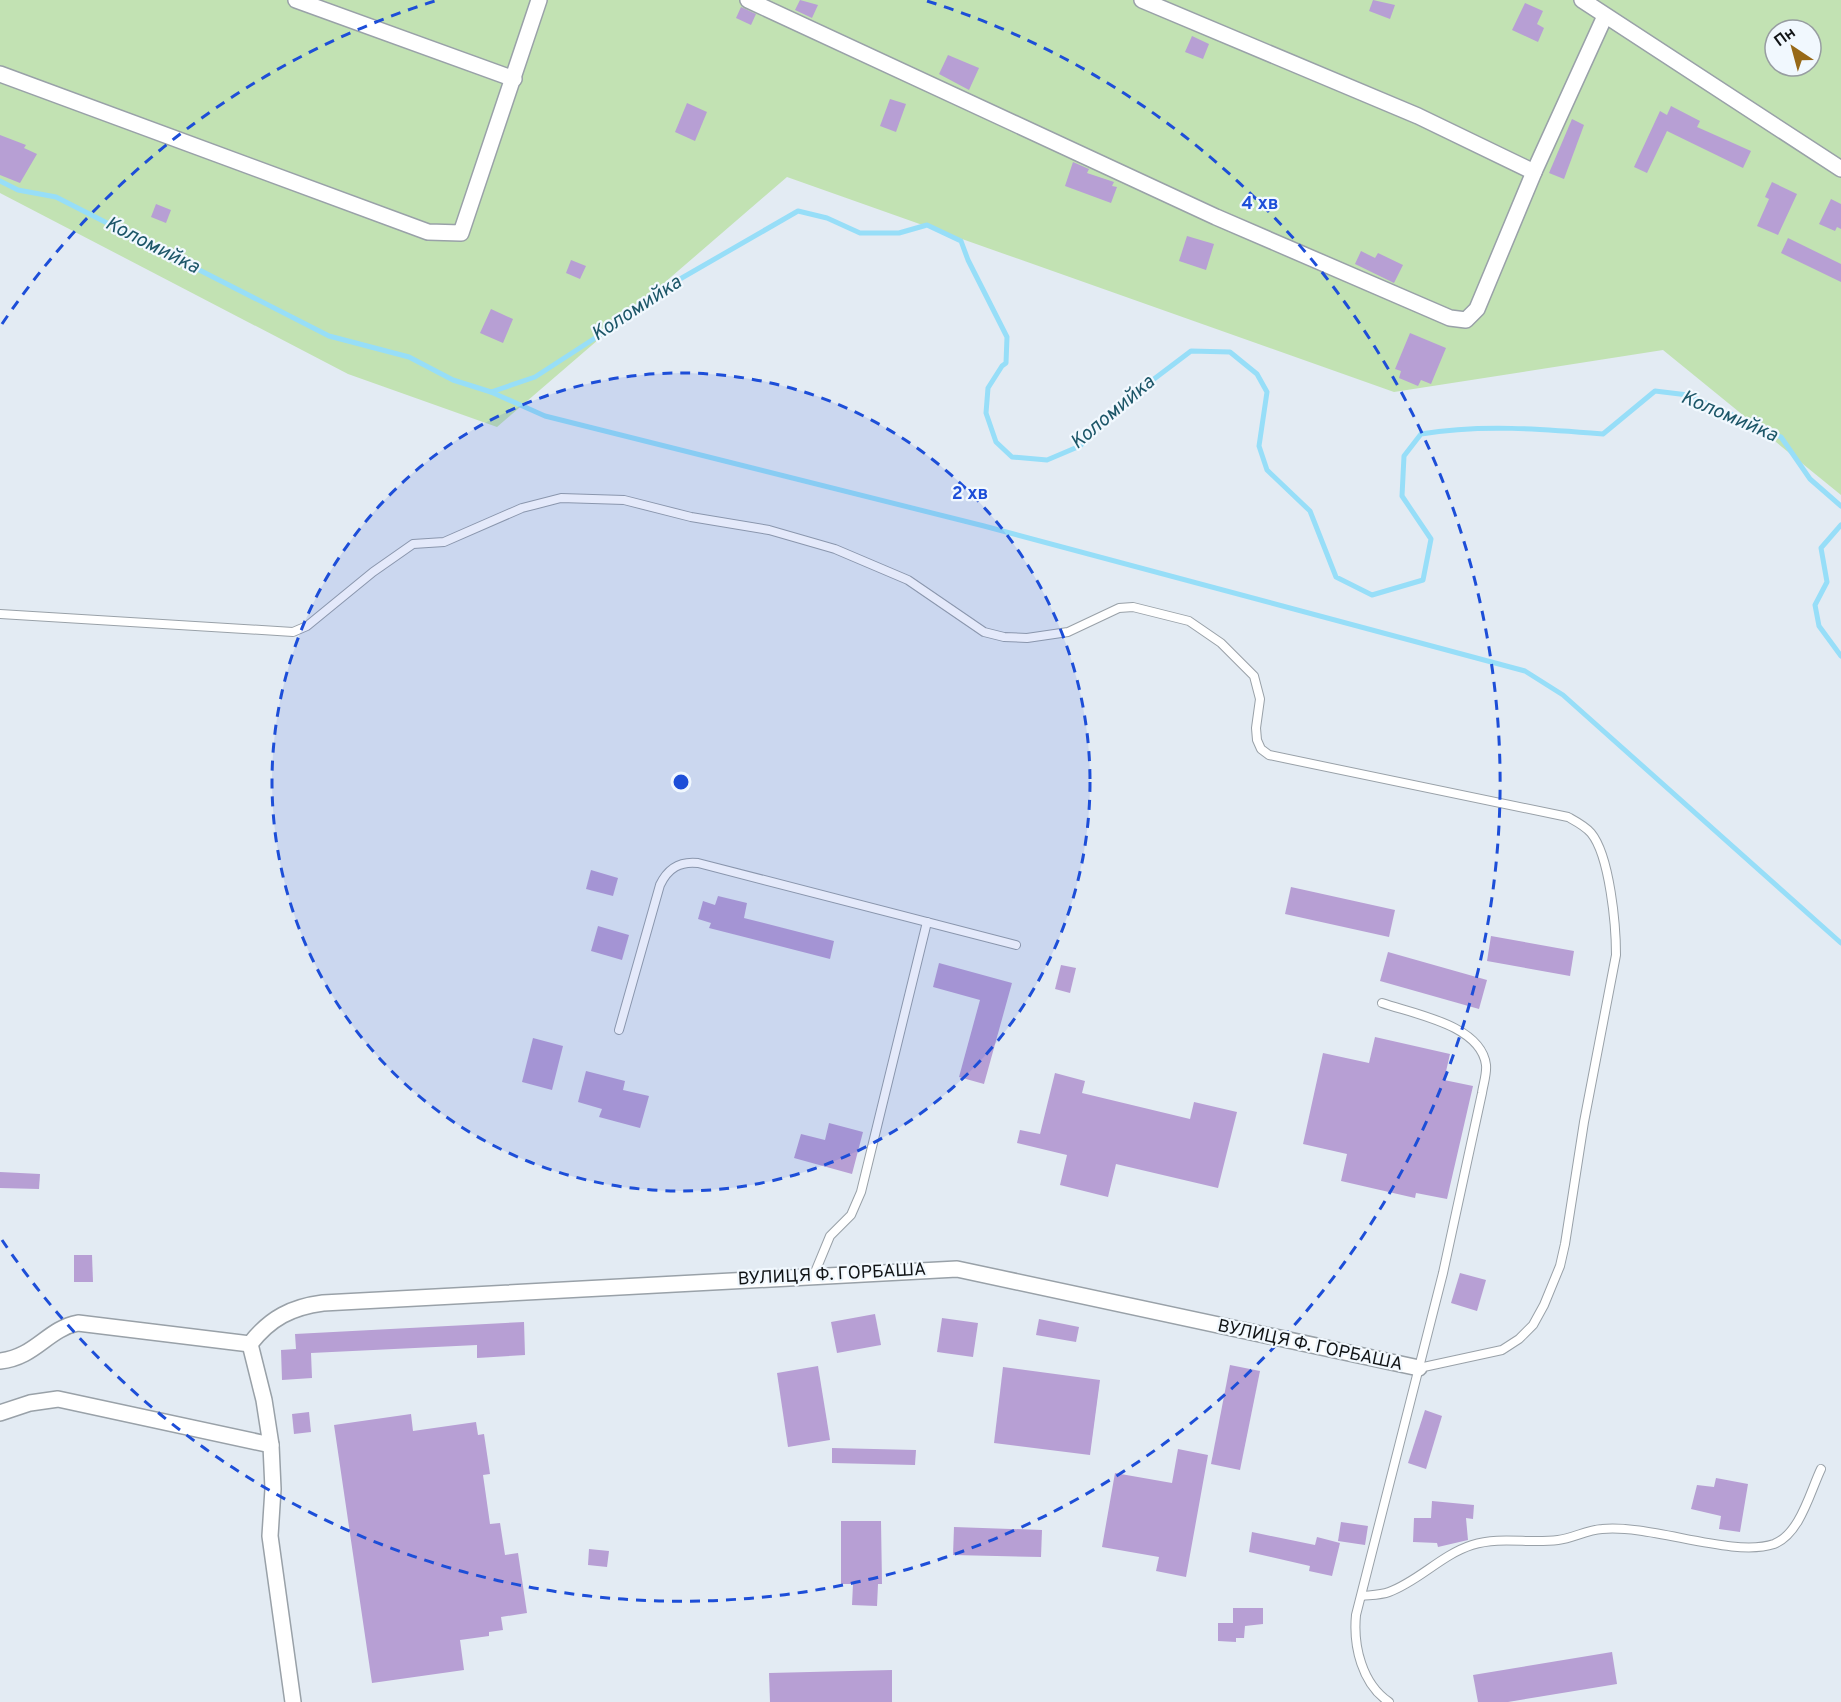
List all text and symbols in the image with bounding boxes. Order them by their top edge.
north arrow [1763,18,1823,78]
text: Пн [1771,23,1800,52]
text: 4 хв [1241,193,1279,216]
water label: Коломийка [100,211,204,281]
water label: Коломийка [587,270,688,348]
water label: Коломийка [1065,370,1161,456]
water label: Коломийка [1677,385,1782,449]
text: 2 хв [952,483,988,506]
centre of rings [671,772,691,792]
street label: ВУЛИЦЯ Ф. ГОРБАША [737,1259,927,1291]
street label: ВУЛИЦЯ Ф. ГОРБАША [1215,1315,1405,1377]

